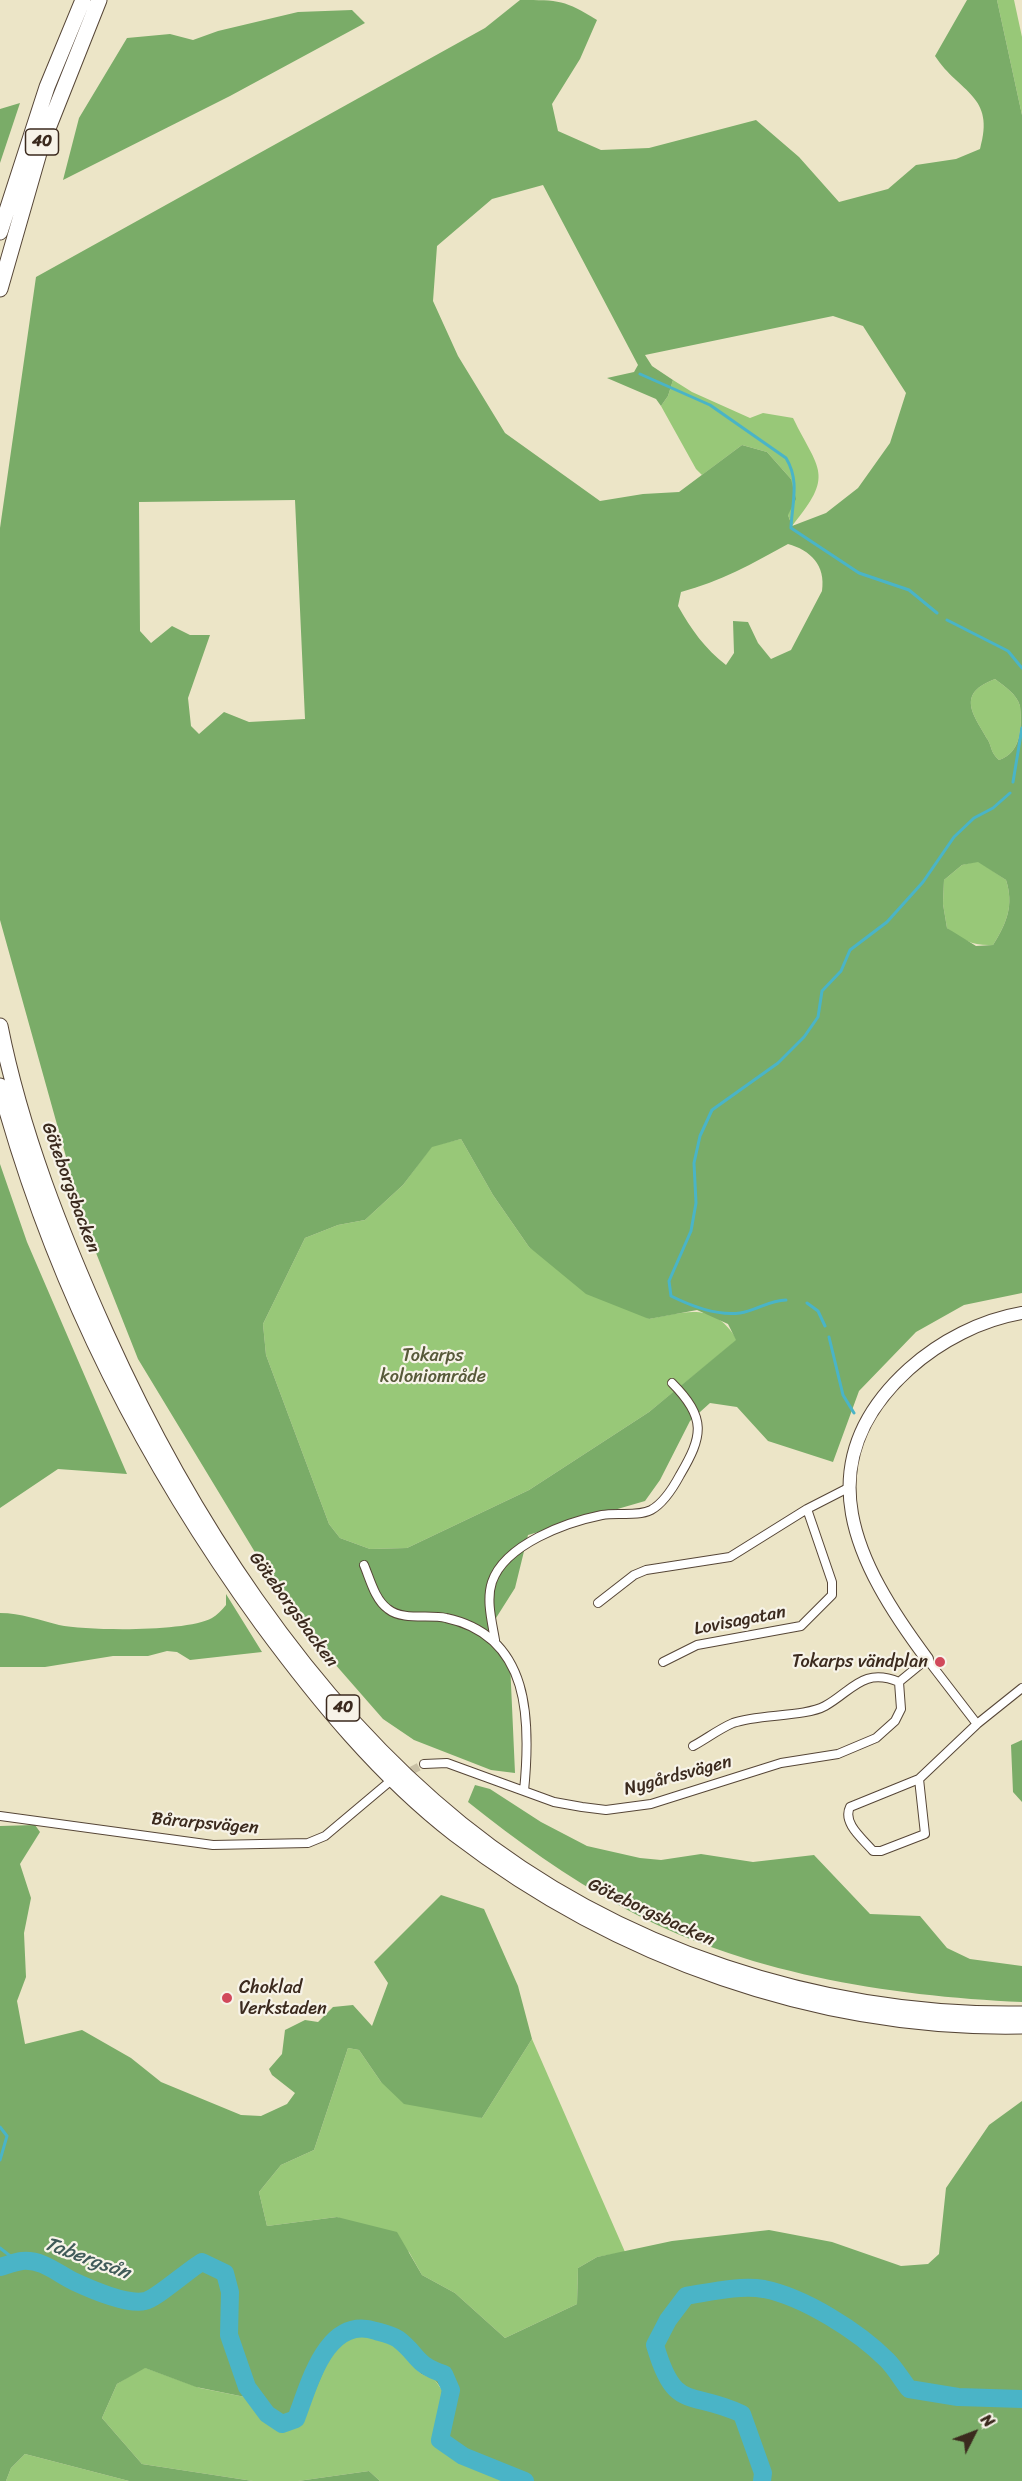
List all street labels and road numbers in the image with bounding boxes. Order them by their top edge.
road number: 40 [26,129,58,155]
street label: Göteborgsbacken [36,1120,104,1256]
street label: Göteborgsbacken [244,1548,342,1672]
street label: Lovisagatan [692,1602,788,1640]
road number: 40 [326,1695,360,1721]
street label: Nygårdsvägen [622,1751,734,1801]
street label: Bårarpsvägen [151,1809,259,1839]
street label: Göteborgsbacken [584,1874,718,1952]

